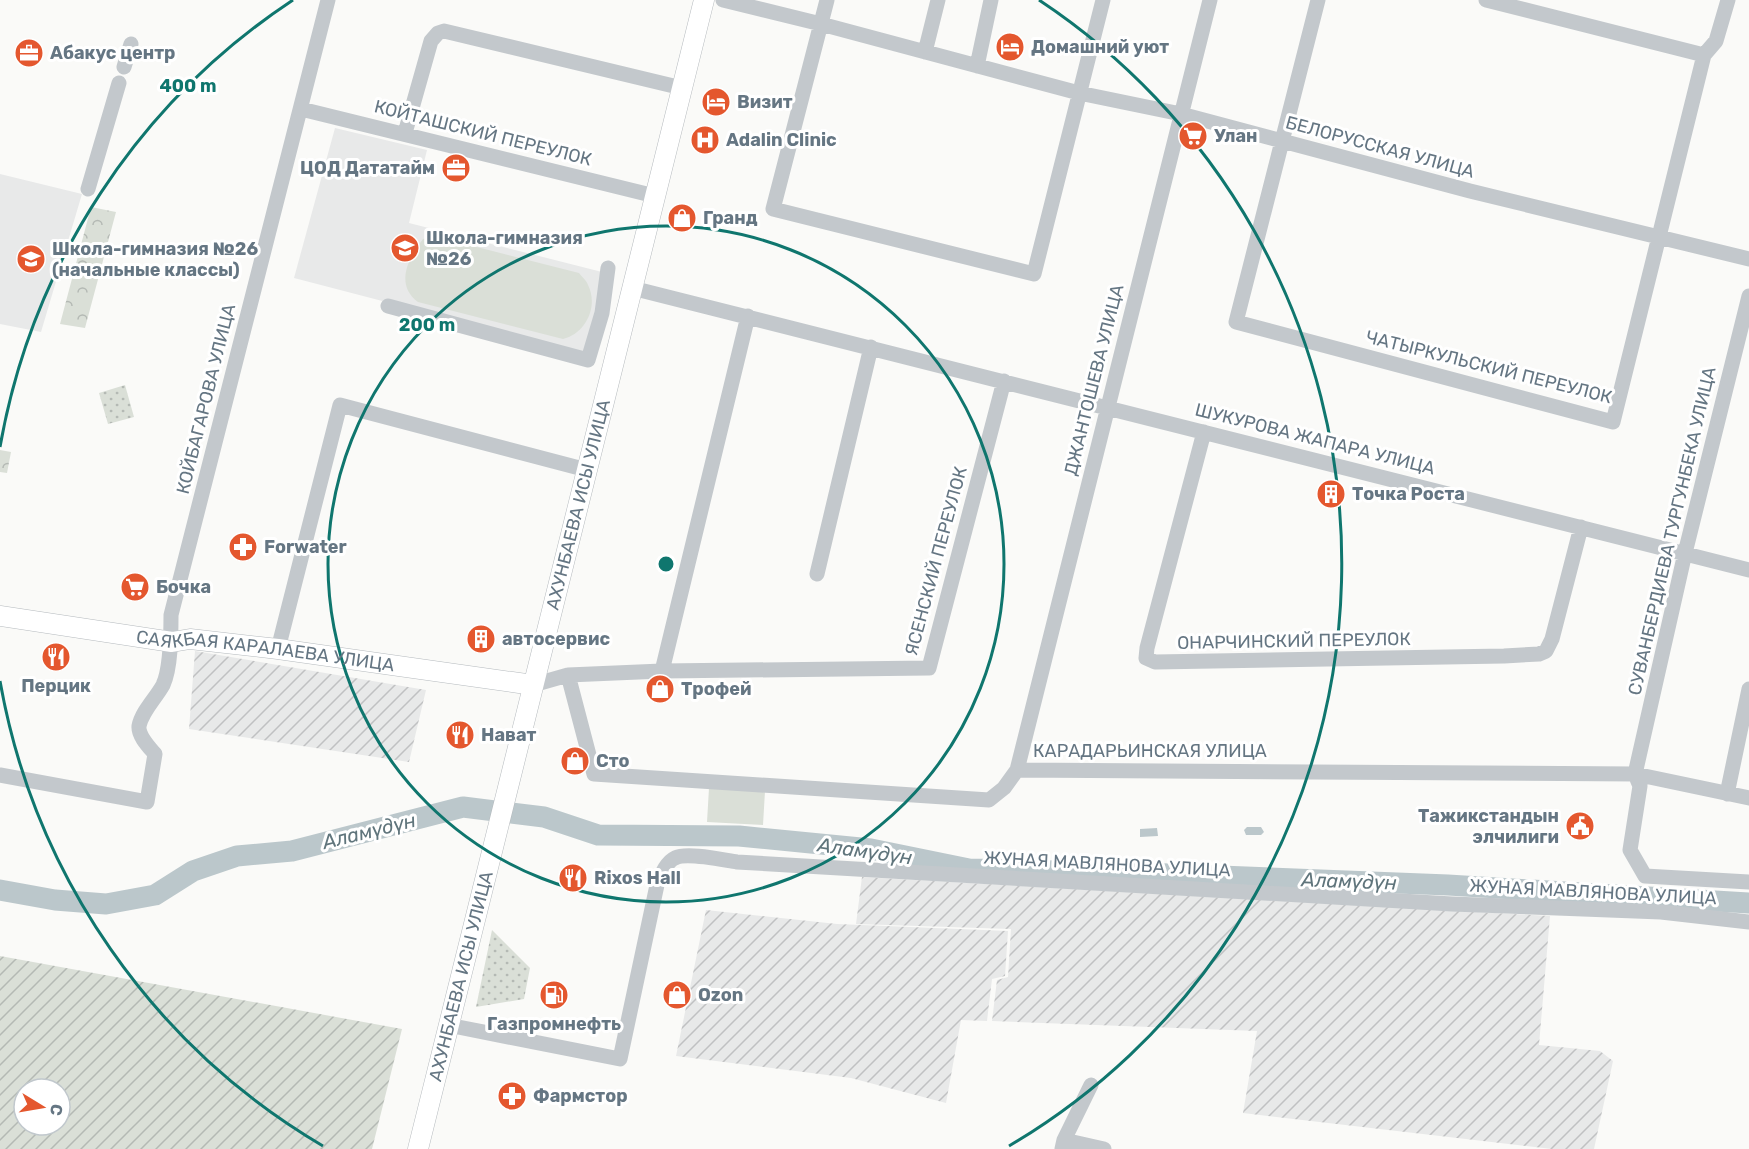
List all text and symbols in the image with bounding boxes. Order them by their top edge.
hotel icon: Домашний уют [994,31,1026,63]
place label: Домашний уют [1031,36,1169,58]
office icon: Абакус центр [13,37,45,69]
place label: Абакус центр [50,42,175,64]
text: 400 m [159,75,217,97]
hotel icon: Визит [700,86,732,118]
place label: Визит [737,91,793,113]
street label: КОЙТАШСКИЙ ПЕРЕУЛОК [372,95,594,171]
street label: БЕЛОРУССКАЯ УЛИЦА [1283,111,1477,183]
supermarket icon: Улан [1177,120,1209,152]
hospital icon: Adalin Clinic [689,124,721,156]
place label: Улан [1214,125,1257,147]
place label: Adalin Clinic [726,129,837,151]
office icon: ЦОД Дататайм [440,152,472,184]
place label: ЦОД Дататайм [300,157,435,179]
shop icon: Гранд [666,202,698,234]
place label: Гранд [703,207,758,229]
place label: Школа-гимназия №26 [426,227,583,270]
school or university icon: Школа-гимназия №26 [389,232,421,264]
place label: Школа-гимназия №26 (начальные классы) [52,238,258,281]
school or university icon: Школа-гимназия №26 (начальные классы) [15,243,47,275]
street label: ДЖАНТОШЕВА УЛИЦА [1060,282,1128,478]
street label: КОЙБАГАРОВА УЛИЦА [172,302,240,496]
text: 200 m [399,314,455,336]
street label: ЧАТЫРКУЛЬСКИЙ ПЕРЕУЛОК [1364,326,1614,408]
street label: СУВАНБЕРДИЕВА ТУРГУНБЕКА УЛИЦА [1623,365,1721,697]
street label: АХУНБАЕВА ИСЫ УЛИЦА [542,397,615,612]
street label: ШУКУРОВА ЖАПАРА УЛИЦА [1193,399,1437,479]
street label: ЯСЕНСКИЙ ПЕРЕУЛОК [900,464,972,658]
building icon: Точка Роста [1315,478,1347,510]
place label: Точка Роста [1352,483,1465,505]
pharmacy icon: Forwater [227,531,259,563]
place label: Forwater [264,536,347,558]
centre of rings [656,554,676,574]
supermarket icon: Бочка [119,571,151,603]
place label: Бочка [156,576,211,598]
building icon: автосервис [465,623,497,655]
street label: САЯКБАЯ КАРАЛАЕВА УЛИЦА [135,626,396,676]
place label: автосервис [502,628,610,650]
street label: ОНАРЧИНСКИЙ ПЕРЕУЛОК [1177,628,1411,654]
restaurant icon: Перцик [40,641,72,673]
shop icon: Трофей [644,673,676,705]
place label: Перцик [21,675,91,697]
place label: Трофей [681,678,751,700]
restaurant icon: Нават [444,719,476,751]
place label: Нават [481,724,537,746]
street label: КАРАДАРЬИНСКАЯ УЛИЦА [1033,740,1267,762]
shop icon: Сто [559,745,591,777]
place label: Сто [596,750,630,772]
place label: Тажикстандын элчилиги [1418,805,1559,848]
water label: Аламүдүн [319,808,418,854]
public building icon: Тажикстандын элчилиги [1564,810,1596,842]
water label: Аламүдүн [815,832,914,870]
street label: ЖУНАЯ МАВЛЯНОВА УЛИЦА [983,847,1231,881]
restaurant icon: Rixos Hall [557,862,589,894]
place label: Rixos Hall [594,867,681,889]
water label: Аламүдүн [1300,867,1397,895]
street label: АХУНБАЕВА ИСЫ УЛИЦА [424,869,498,1084]
street label: ЖУНАЯ МАВЛЯНОВА УЛИЦА [1469,875,1717,909]
fuel station icon: Газпромнефть [538,979,570,1011]
shop icon: Ozon [661,979,693,1011]
place label: Ozon [698,984,743,1006]
place label: Газпромнефть [487,1013,621,1035]
north arrow [12,1077,72,1137]
pharmacy icon: Фармстор [496,1080,528,1112]
place label: Фармстор [533,1085,628,1107]
text: С [46,1102,67,1117]

